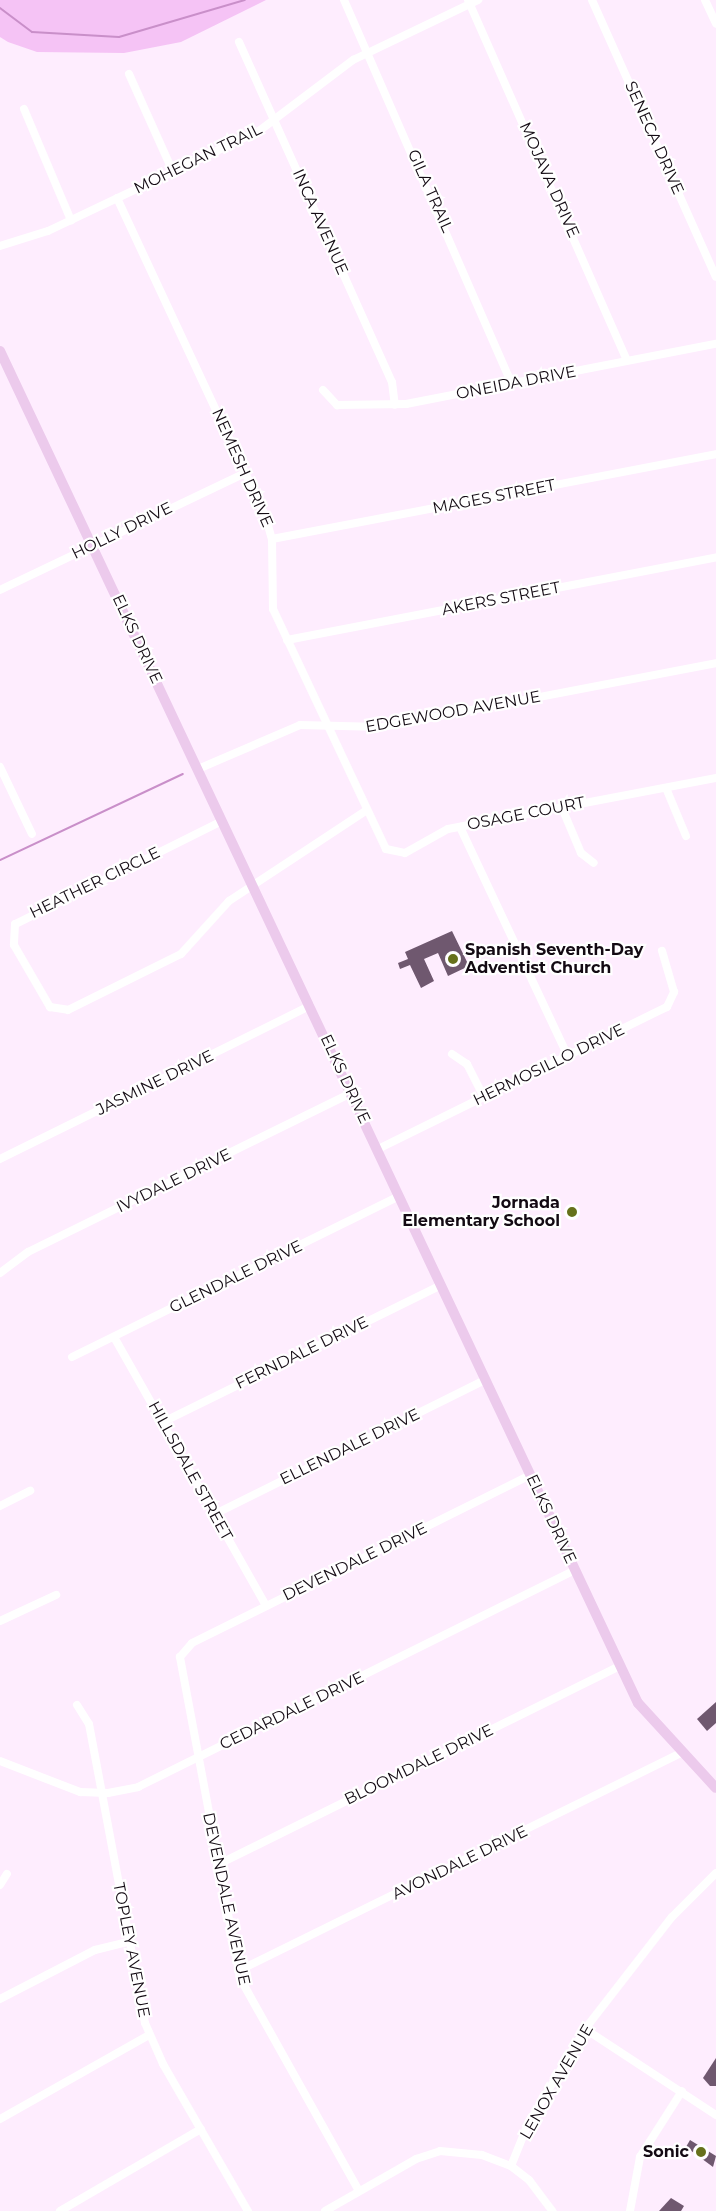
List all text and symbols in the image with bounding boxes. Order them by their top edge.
street label: SENECA DRIVE [620,78,688,198]
street label: MOJAVA DRIVE [515,119,583,241]
street label: MOHEGAN TRAIL [131,120,265,198]
street label: GILA TRAIL [403,147,457,235]
street label: INCA AVENUE [288,166,352,278]
street label: ONEIDA DRIVE [454,362,578,404]
street label: NEMESH DRIVE [207,406,277,530]
street label: MAGES STREET [431,476,557,518]
street label: HOLLY DRIVE [69,498,175,564]
street label: AKERS STREET [440,578,562,620]
street label: ELKS DRIVE [108,591,166,687]
street label: EDGEWOOD AVENUE [364,687,542,737]
street label: OSAGE COURT [466,793,586,835]
street label: HEATHER CIRCLE [27,843,163,923]
place label: Spanish Seventh-Day Adventist Church [465,940,643,978]
marker: Spanish Seventh-Day Adventist Church [446,952,460,966]
street label: HERMOSILLO DRIVE [470,1020,628,1110]
street label: ELKS DRIVE [316,1031,374,1127]
street label: JASMINE DRIVE [93,1046,217,1120]
street label: IVYDALE DRIVE [113,1145,235,1217]
place label: Jornada Elementary School [402,1193,560,1231]
marker: Jornada Elementary School [565,1205,579,1219]
street label: GLENDALE DRIVE [166,1237,306,1317]
street label: FERNDALE DRIVE [233,1313,371,1393]
street label: HILLSDALE STREET [144,1398,236,1544]
street label: ELLENDALE DRIVE [277,1405,423,1489]
street label: ELKS DRIVE [522,1471,580,1567]
street label: DEVENDALE DRIVE [280,1519,430,1605]
street label: CEDARDALE DRIVE [217,1668,367,1754]
street label: BLOOMDALE DRIVE [341,1721,497,1809]
street label: DEVENDALE AVENUE [198,1811,254,1987]
street label: AVONDALE DRIVE [389,1822,531,1904]
street label: TOPLEY AVENUE [109,1881,153,2019]
street label: LENOX AVENUE [516,2021,598,2143]
place label: Sonic [643,2142,689,2162]
marker: Sonic [694,2145,708,2159]

